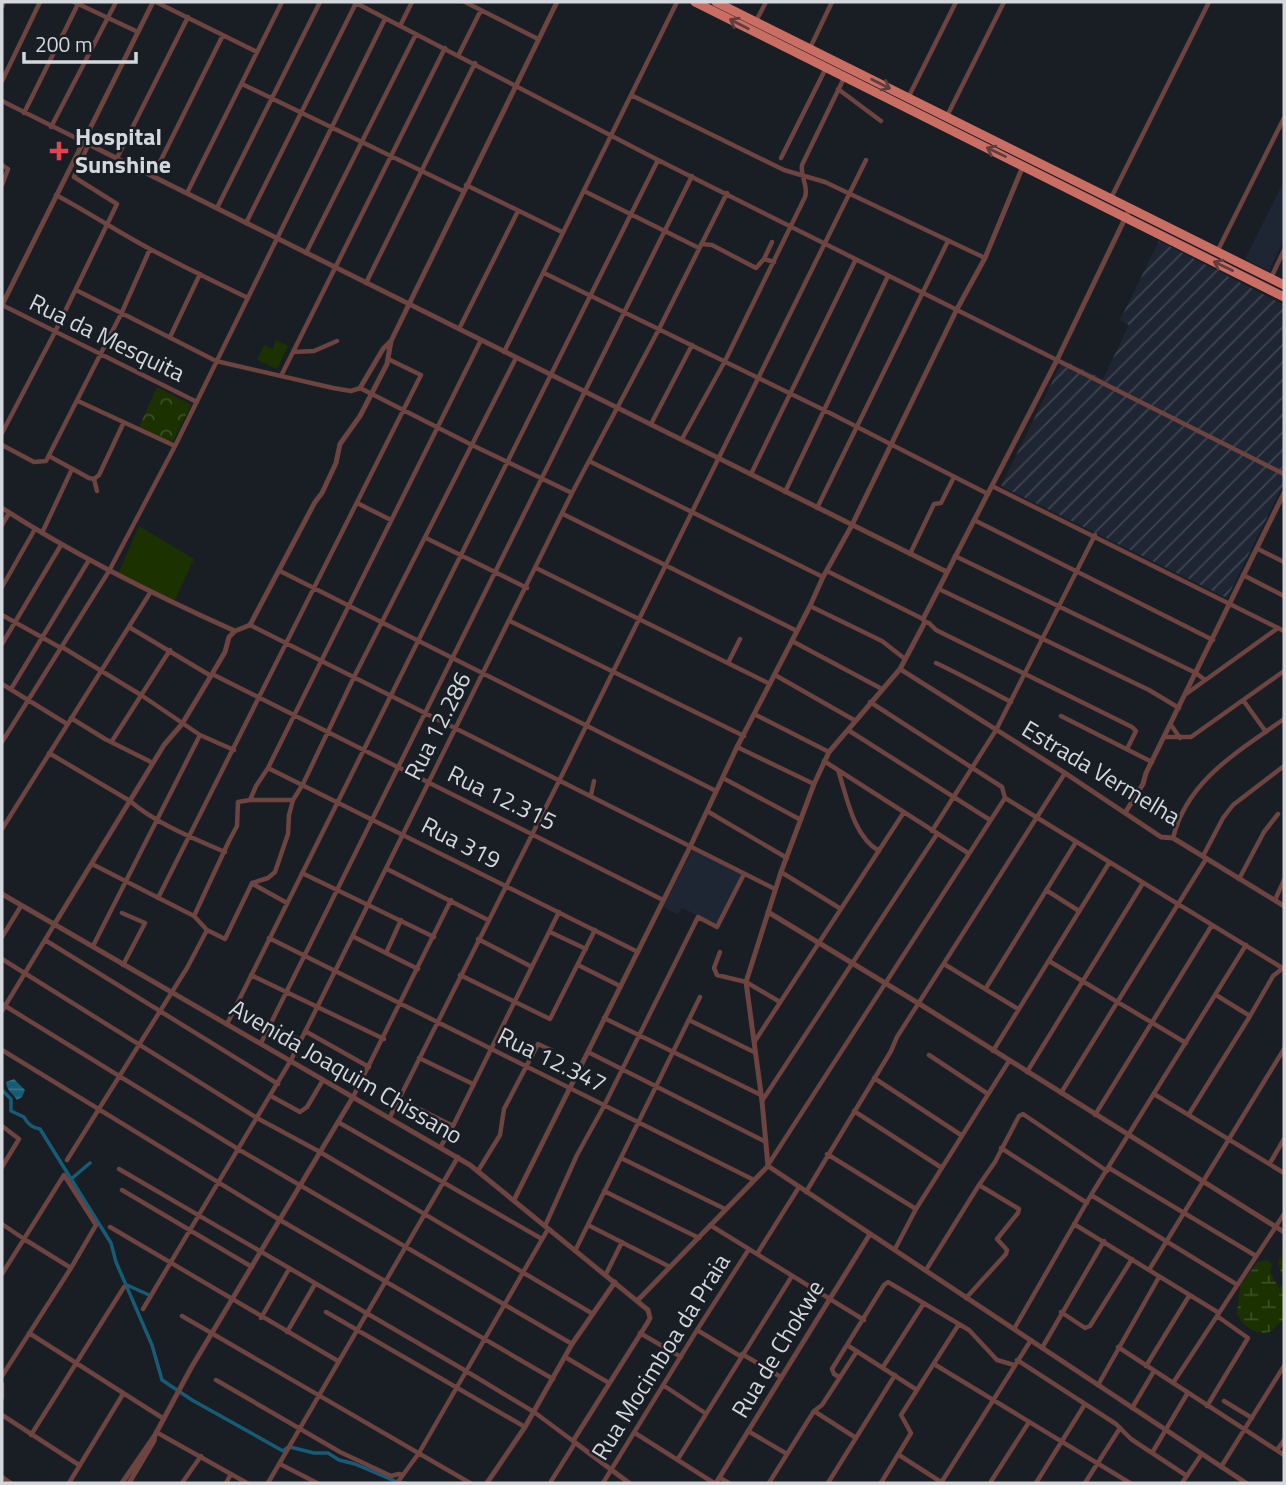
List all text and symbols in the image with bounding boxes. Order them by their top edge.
one-way arrow [729,17,750,31]
scale bar [24,21,136,65]
text: 200 m [35,28,92,60]
one-way arrow [870,78,891,91]
place label: Hospital Sunshine [75,118,171,182]
marker: Hospital Sunshine [49,141,69,161]
one-way arrow [986,145,1007,159]
one-way arrow [1213,259,1234,273]
street label: Rua da Mesquita [24,284,191,390]
street label: Rua 12.286 [394,665,480,786]
street label: Estrada Vermelha [1015,711,1188,834]
street label: Rua 12.315 [442,755,563,839]
street label: Rua 319 [415,807,508,877]
street label: Avenida Joaquim Chissano [223,990,470,1153]
street label: Rua 12.347 [492,1017,613,1101]
street label: Rua Mocimboa da Praia [582,1246,738,1467]
street label: Rua de Chokwe [722,1273,833,1424]

